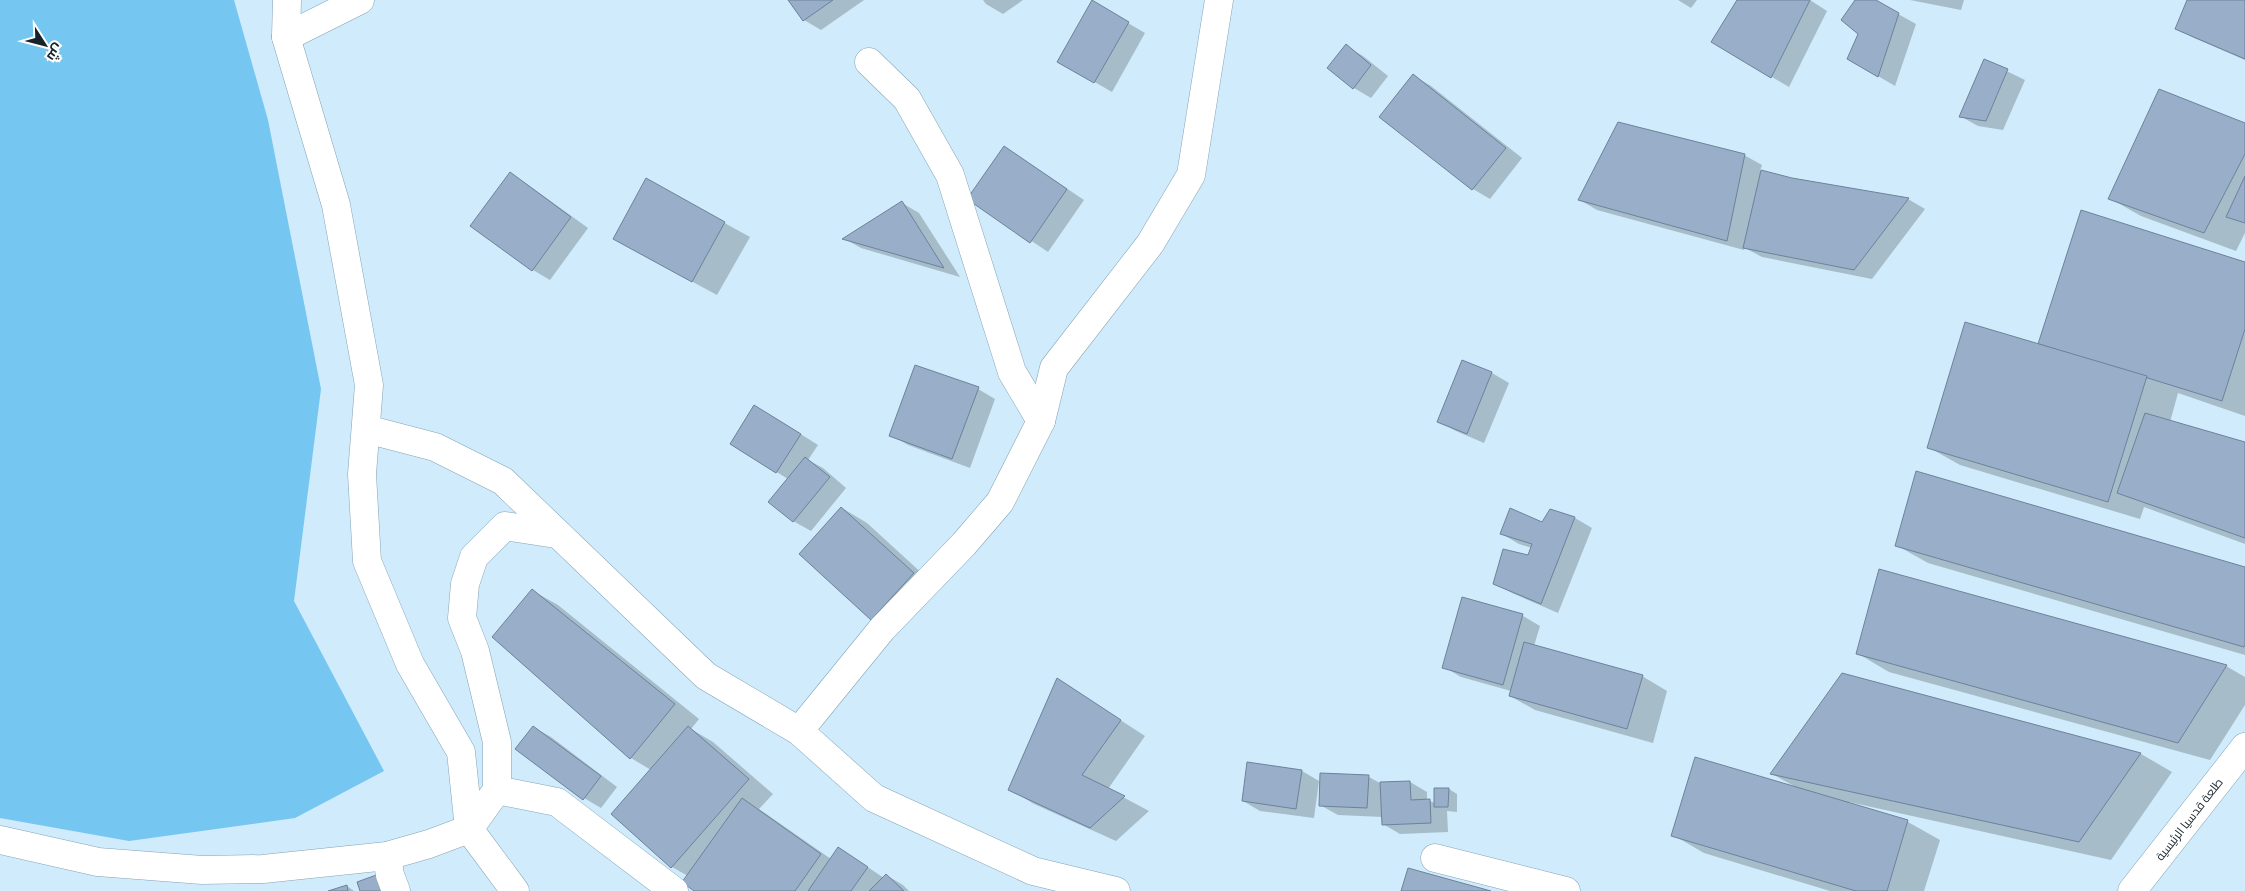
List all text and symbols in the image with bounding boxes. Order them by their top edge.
north arrow [20,20,70,70]
text: ش [43,40,68,65]
street label: طلعة قدسيا الرئيسية [2152,775,2226,863]

